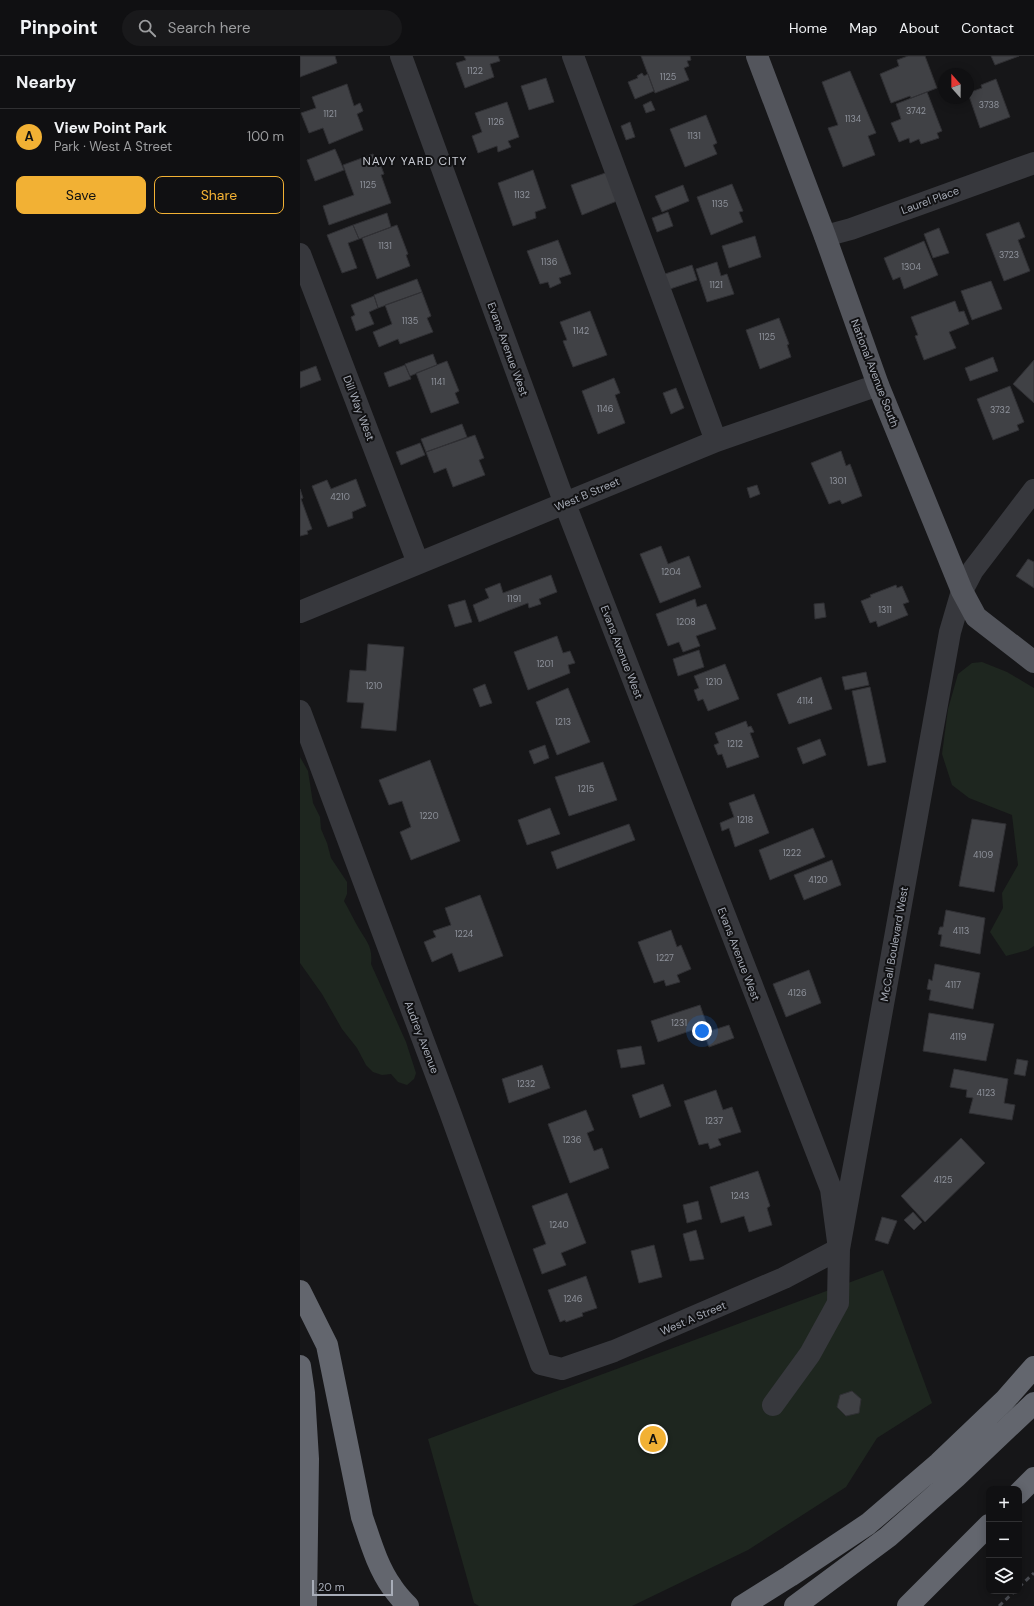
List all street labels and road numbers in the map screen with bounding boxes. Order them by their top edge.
street label: Laurel Place [899,183,961,217]
street label: Evans Avenue West [485,300,531,398]
street label: National Avenue South [848,317,902,429]
street label: Dill Way West [340,373,378,443]
street label: West B Street [552,474,622,514]
street label: Evans Avenue West [598,603,646,701]
street label: McCall Boulevard West [877,886,911,1002]
street label: Evans Avenue West [715,905,763,1003]
street label: Audrey Avenue [402,999,442,1075]
street label: West A Street [658,1298,728,1338]

